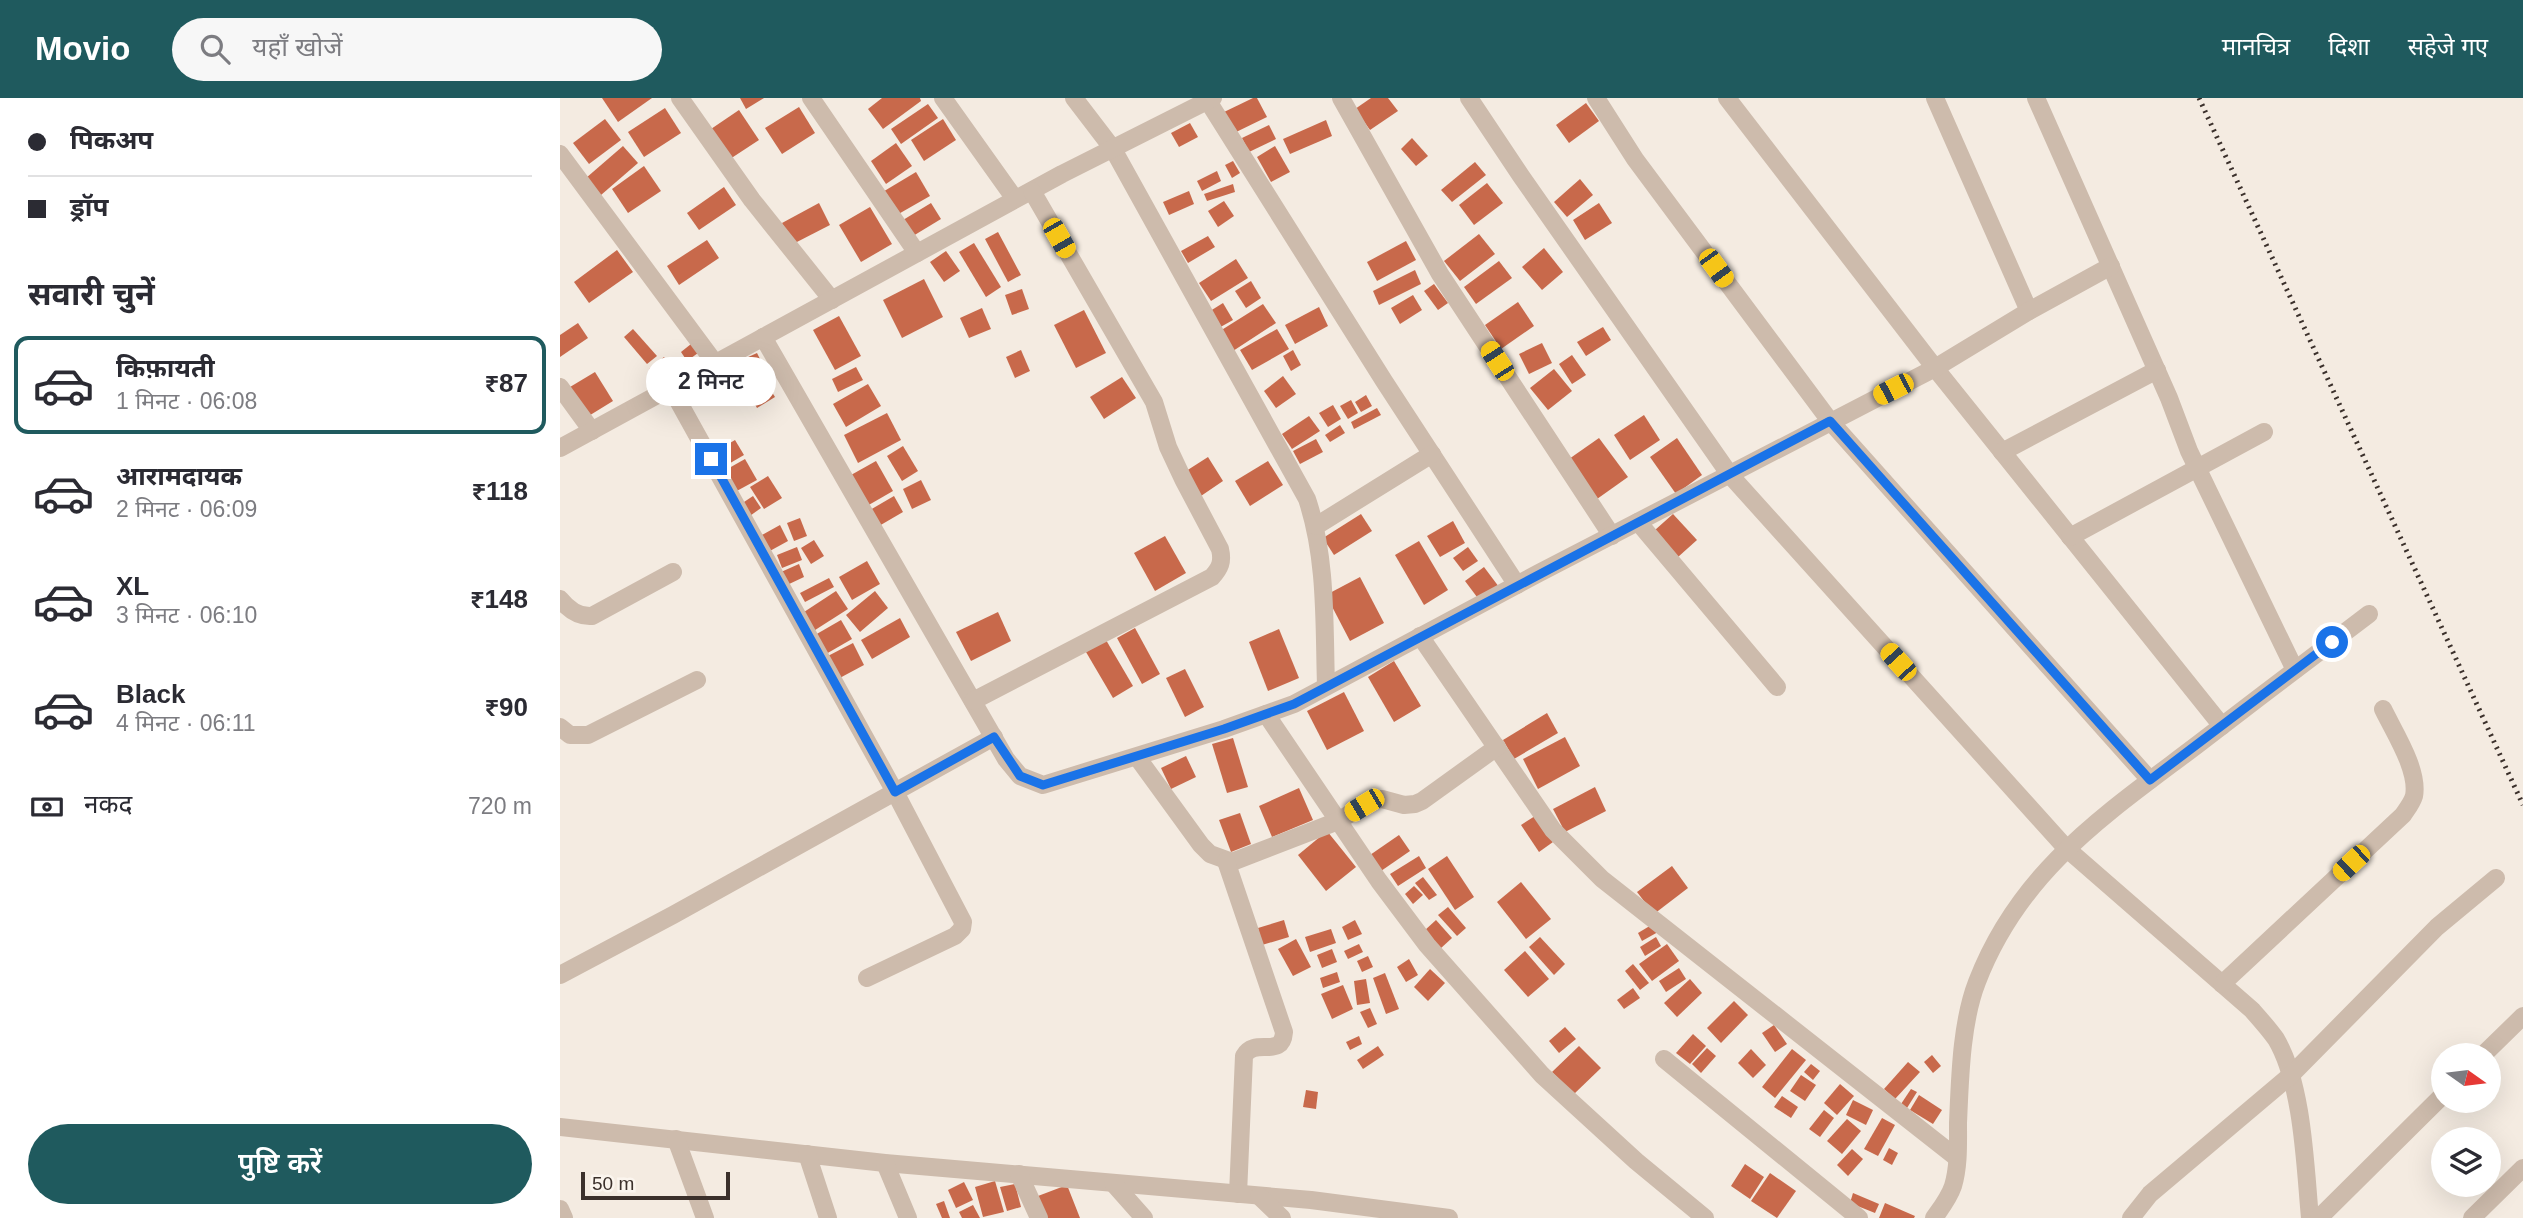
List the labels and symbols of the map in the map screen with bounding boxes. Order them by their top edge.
car [1040,215,1079,261]
car [1696,245,1737,291]
car [1477,338,1518,384]
callout: 2 मिनट [646,358,776,406]
car [1870,370,1917,408]
route end [695,443,727,475]
route start [2316,626,2348,658]
car [1877,639,1920,685]
car [1341,785,1388,825]
car [2329,841,2374,885]
north arrow [2431,1043,2501,1113]
scale bar [581,1169,730,1201]

